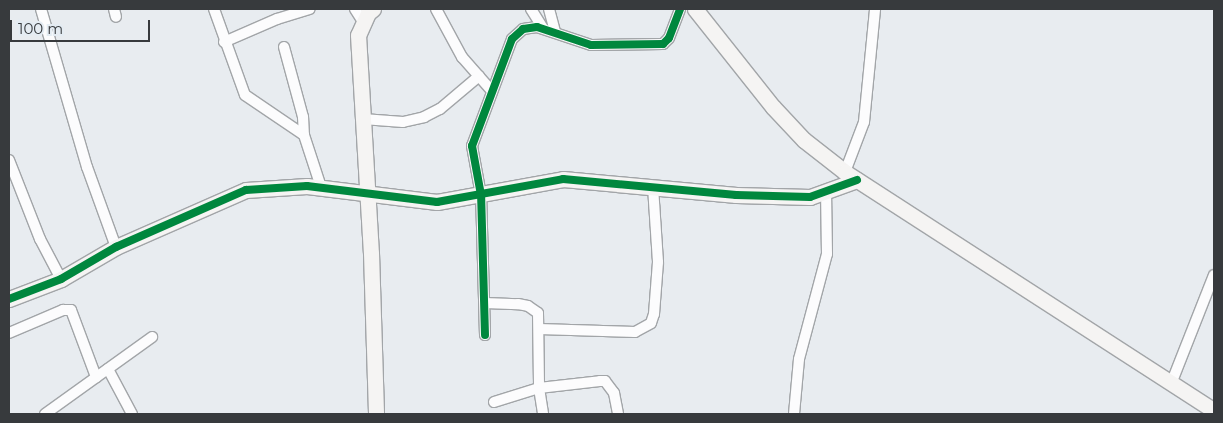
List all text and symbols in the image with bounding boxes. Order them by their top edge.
scale bar [12,10,152,42]
text: 100 m [18,19,63,38]

